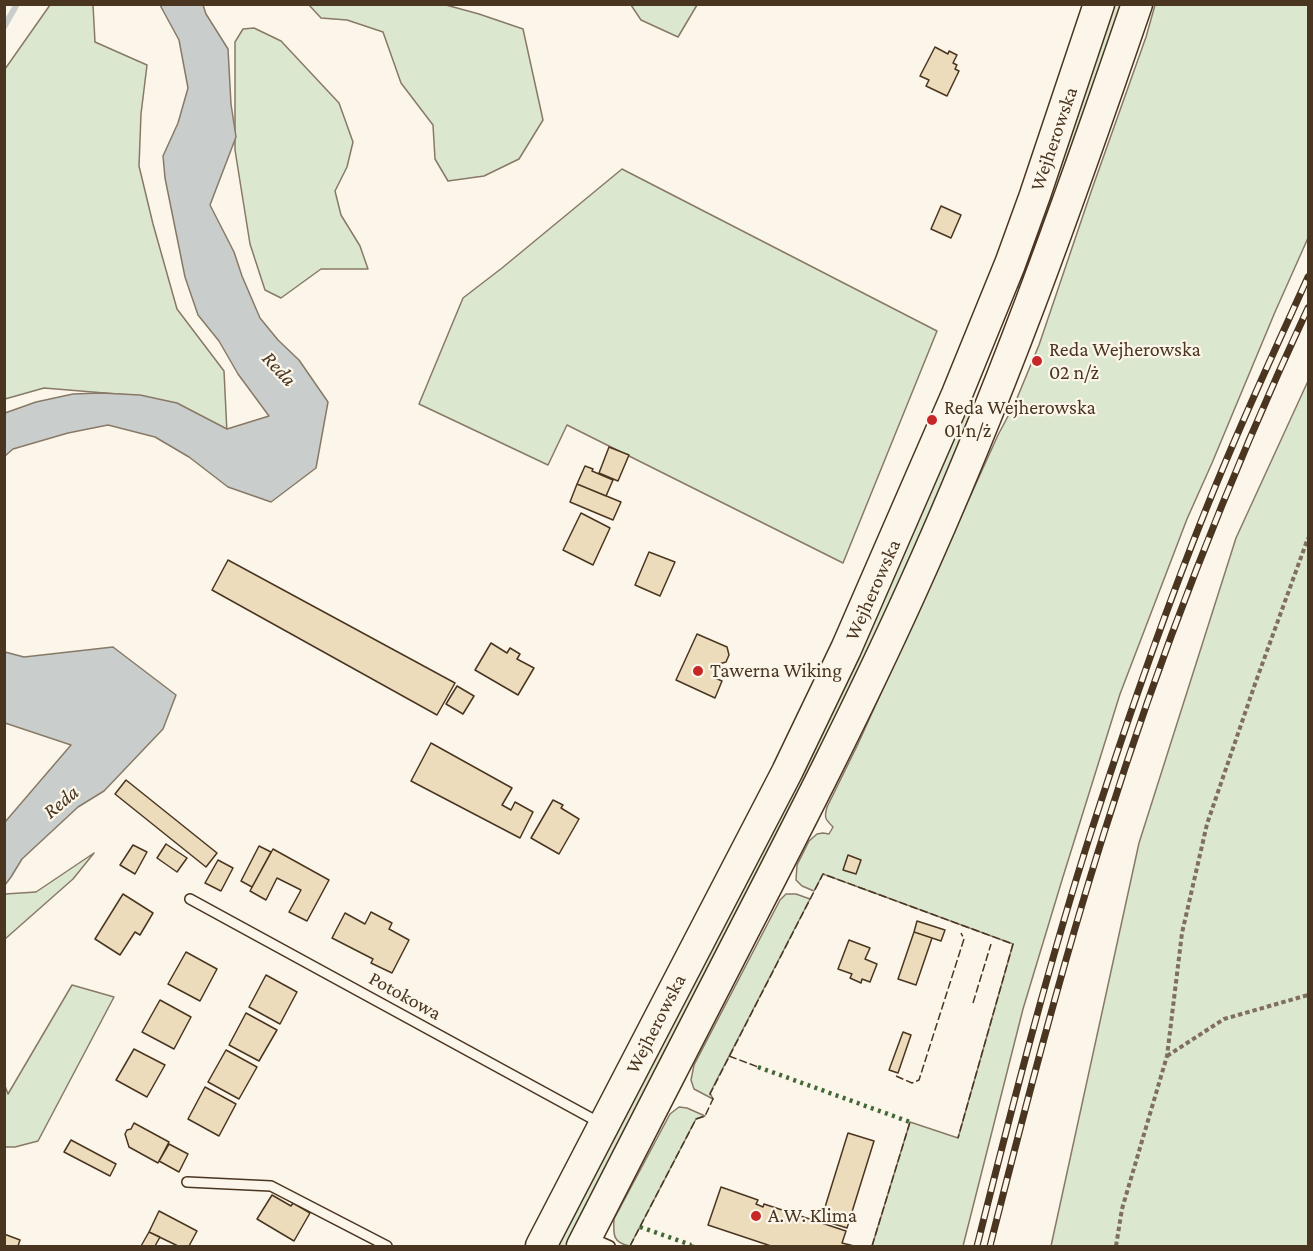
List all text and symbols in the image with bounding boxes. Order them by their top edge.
street label: Wejherowska [1025,84,1083,194]
place label: Reda Wejherowska 02 n/ż [1049,338,1201,385]
water label: Reda [256,346,302,392]
marker: Reda Wejherowska 02 n/ż [1030,354,1044,368]
place label: Reda Wejherowska 01 n/ż [944,396,1096,443]
marker: Reda Wejherowska 01 n/ż [925,413,939,427]
street label: Wejherowska [840,536,906,644]
place label: Tawerna Wiking [710,659,842,683]
marker: Tawerna Wiking [691,664,705,678]
water label: Reda [38,780,84,824]
street label: Potokowa [365,966,445,1026]
street label: Wejherowska [621,970,691,1078]
place label: A.W. Klima [768,1204,857,1228]
marker: A.W. Klima [749,1209,763,1223]

